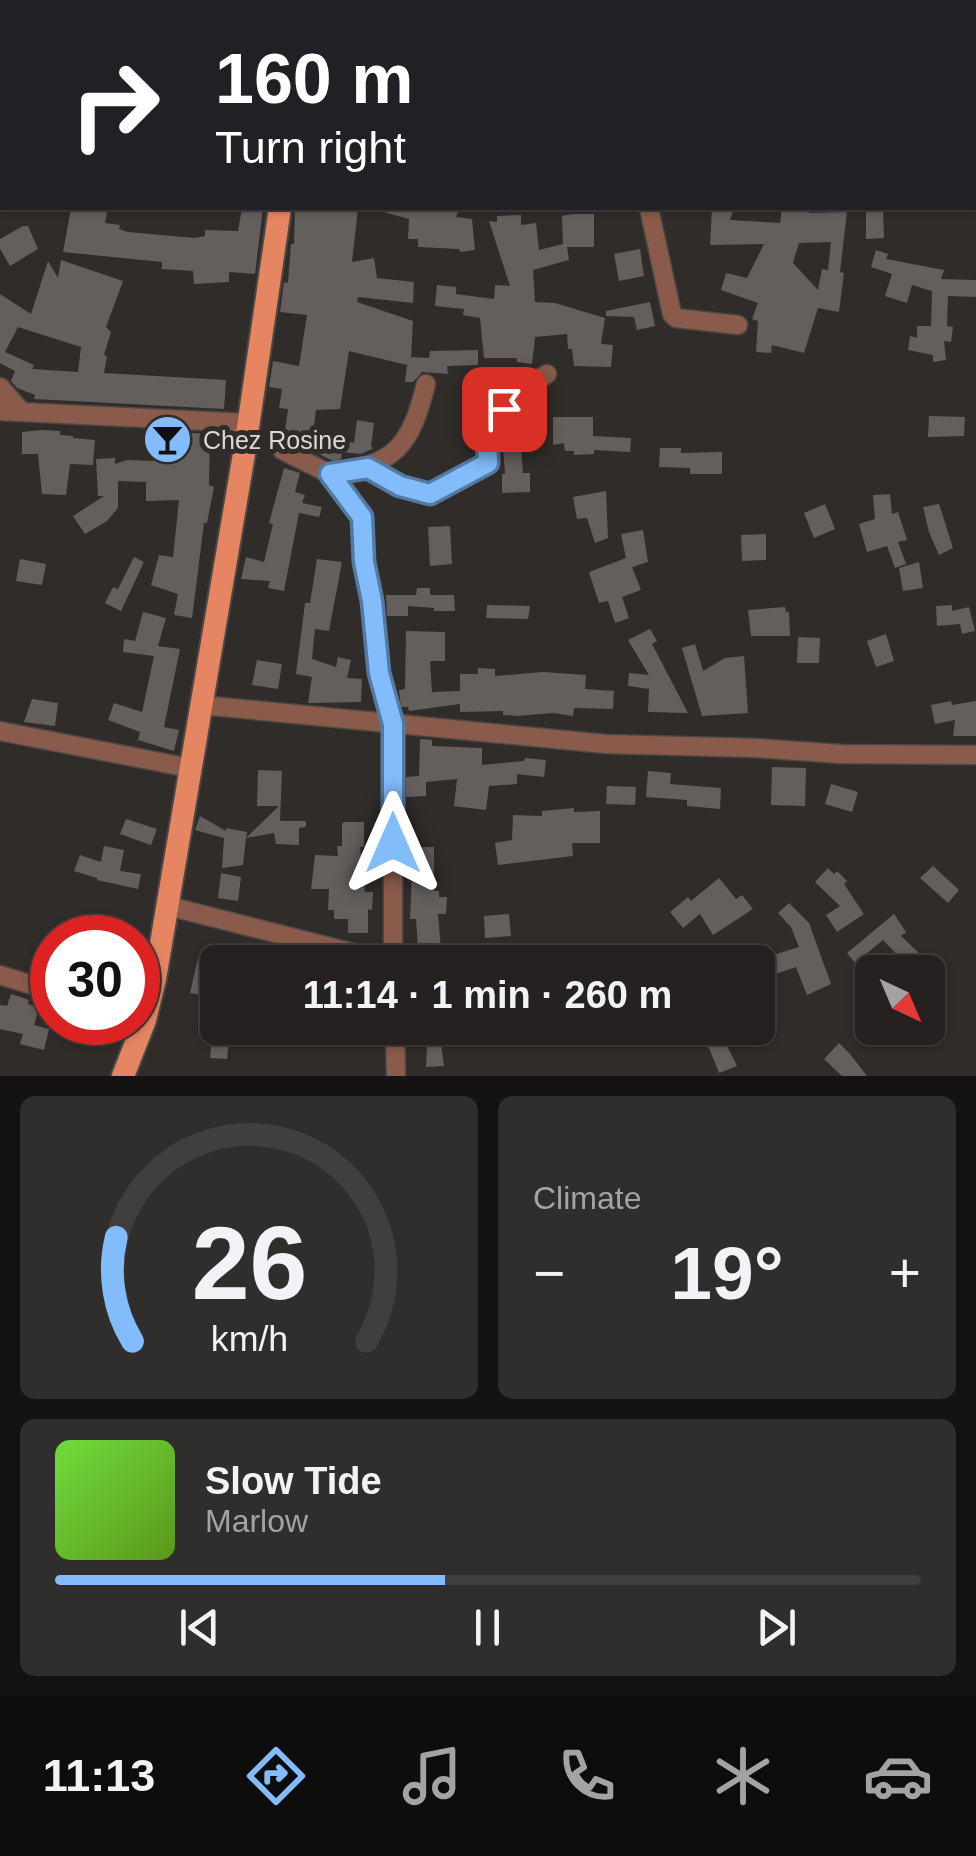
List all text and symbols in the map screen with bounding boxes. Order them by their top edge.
icon: right [50,40,180,170]
text: 160 m [215,40,413,118]
text: Turn right [215,122,406,173]
pin [462,367,547,452]
icon: arrive [477,382,532,437]
bar icon: Chez Rosine [142,414,194,466]
place label: Chez Rosine [203,426,346,454]
position arrow [341,791,445,895]
speed limit sign: 30 [30,915,160,1045]
north arrow [855,955,945,1045]
map controls [855,955,945,1045]
text: 11:14 · 1 min · 260 m [303,974,672,1016]
text: Climate [533,1180,641,1216]
text: 26 [191,1205,307,1321]
text: 19° [670,1231,784,1315]
text: − [533,1242,565,1304]
text: + [889,1242,921,1304]
text: km/h [210,1319,288,1359]
text: Slow Tide [205,1460,382,1502]
text: Marlow [205,1503,308,1539]
icon: previous [172,1600,227,1655]
icon: pause [460,1600,515,1655]
icon: next [749,1600,804,1655]
icon: directions [241,1741,311,1811]
icon: music [397,1741,467,1811]
icon: phone [552,1741,622,1811]
icon: climate [708,1741,778,1811]
icon: car [863,1741,933,1811]
text: 11:13 [43,1750,155,1801]

